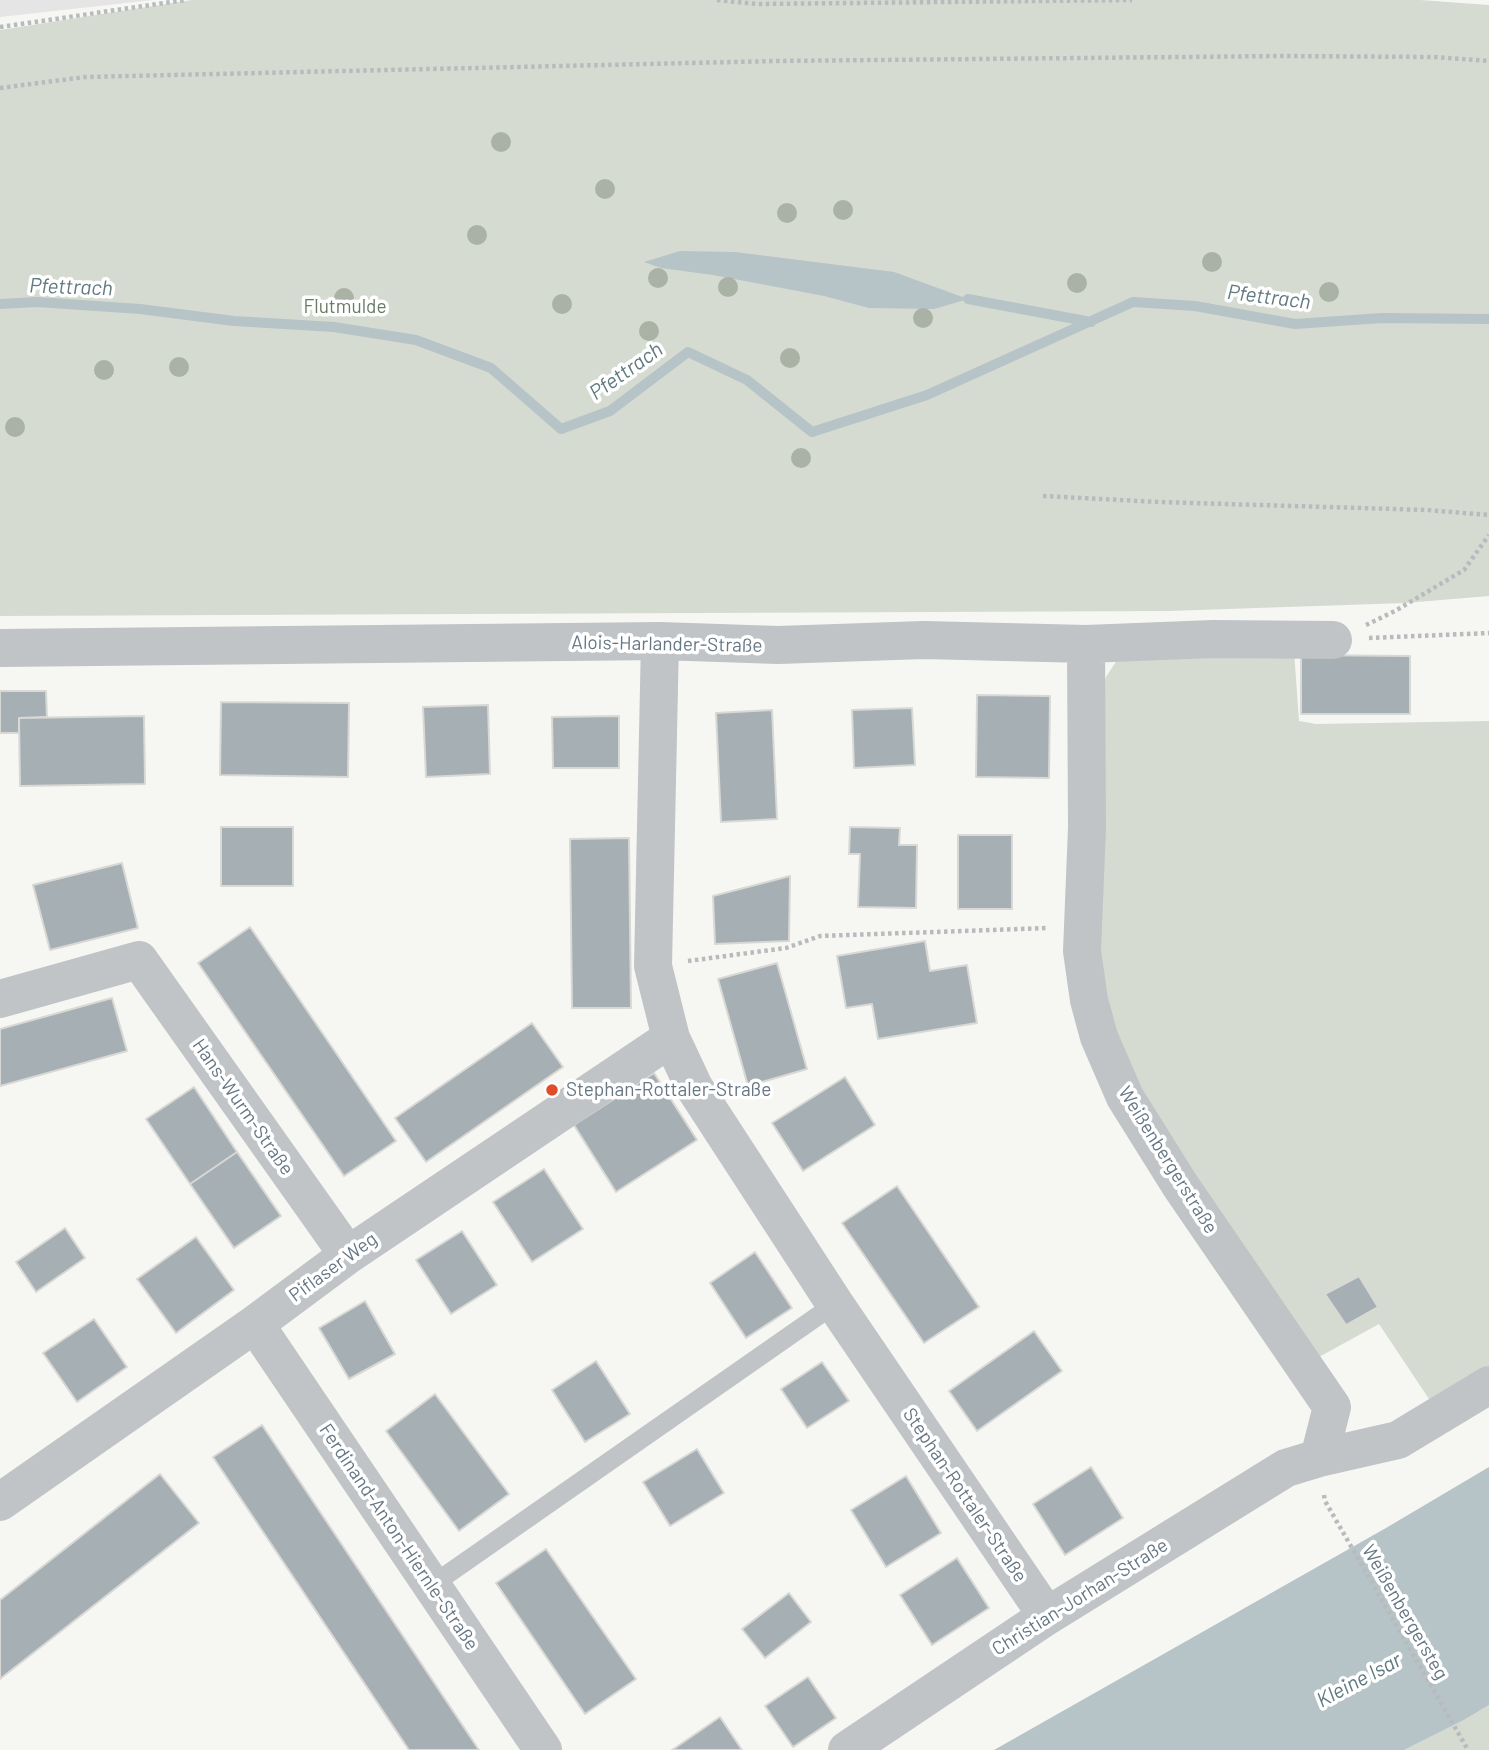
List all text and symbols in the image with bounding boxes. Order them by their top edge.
water label: Pfettrach [29,273,113,301]
water label: Pfettrach [1226,279,1312,315]
park label: Flutmulde [303,296,387,318]
water label: Pfettrach [584,337,668,405]
street label: Alois-Harlander-Straße [571,631,763,657]
street label: Hans-Wurm-Straße [187,1035,299,1179]
place label: Stephan-Rottaler-Straße [566,1079,771,1101]
marker: Stephan-Rottaler-Straße [544,1082,560,1098]
street label: Weißenbergerstraße [1114,1082,1222,1238]
street label: Piflaser Weg [285,1228,381,1306]
street label: Stephan-Rottaler-Straße [898,1404,1032,1586]
street label: Ferdinand-Anton-Hiernle-Straße [315,1419,483,1655]
street label: Christian-Jorhan-Straße [988,1534,1172,1660]
street label: Weißenbergersteg [1357,1541,1453,1683]
water label: Kleine Isar [1312,1647,1406,1713]

